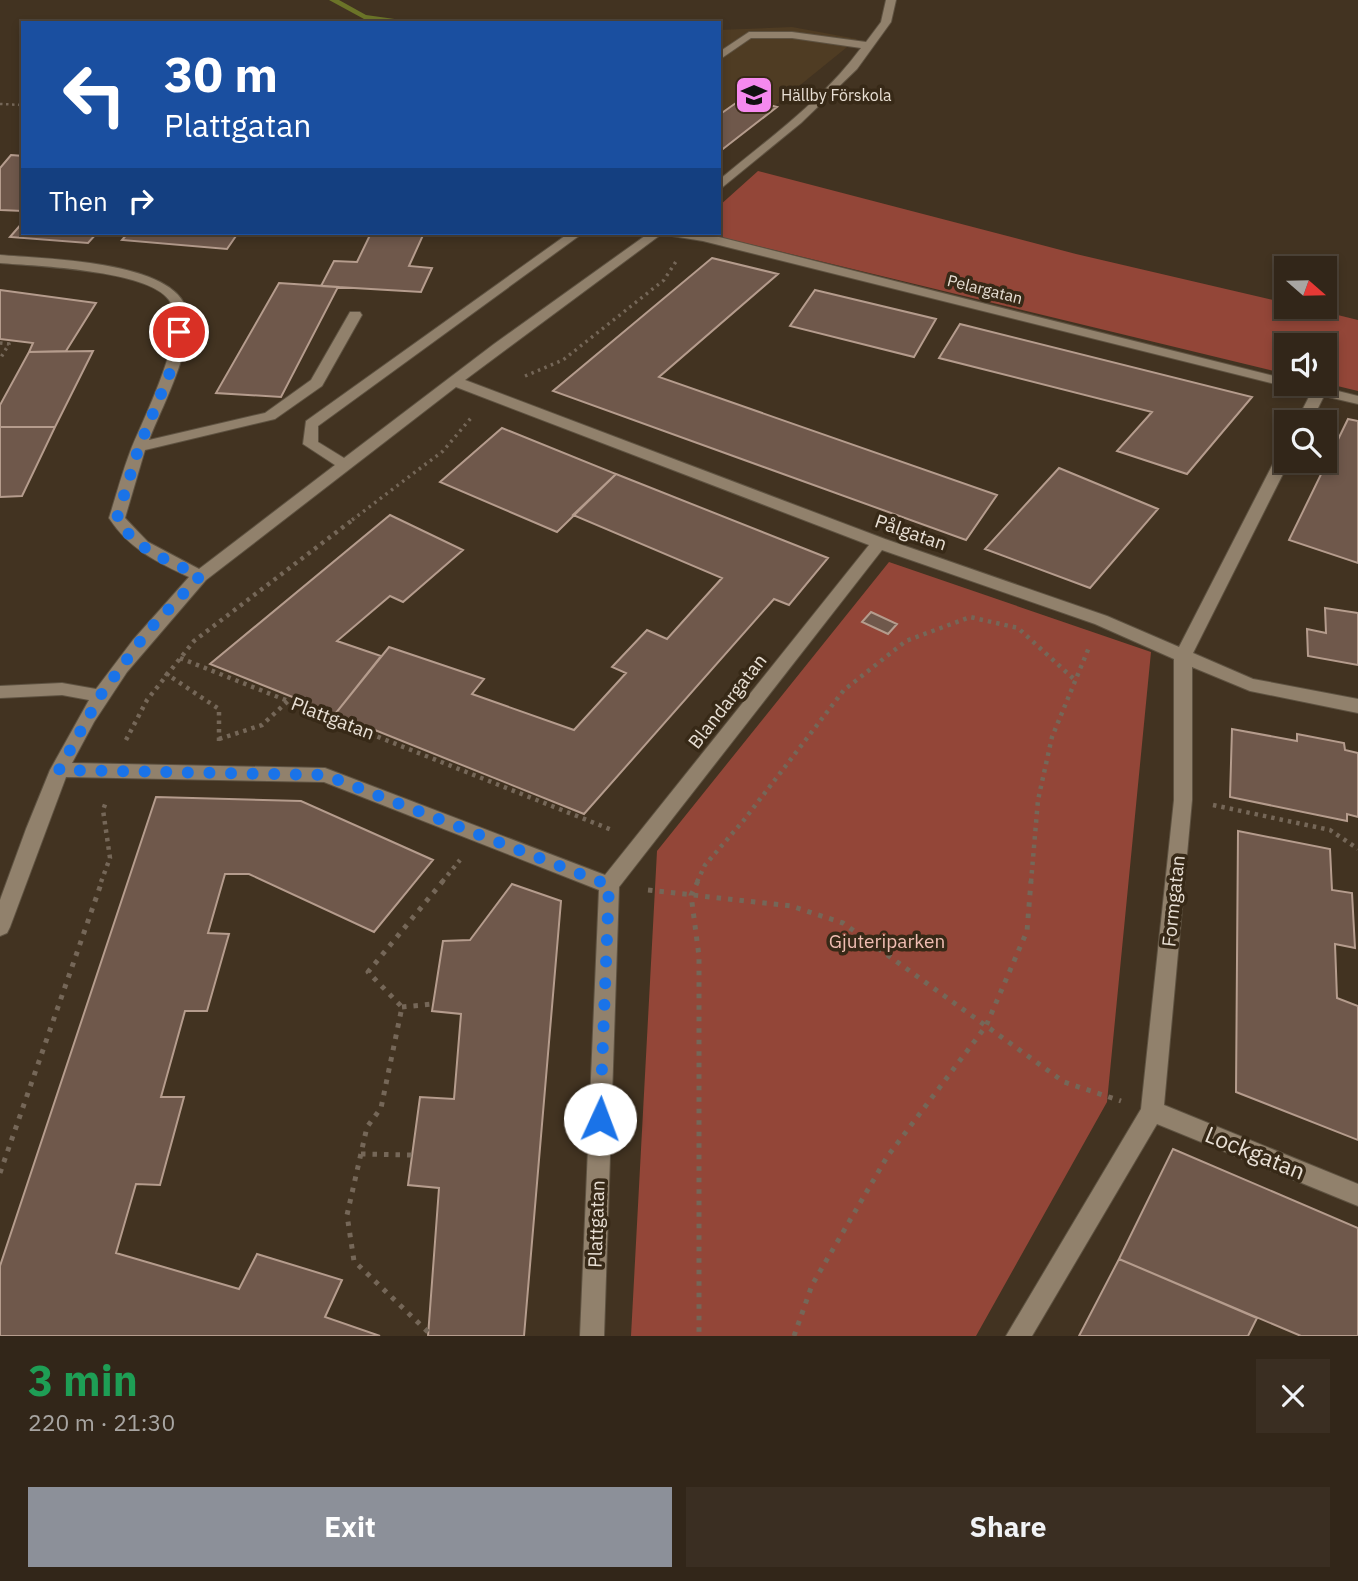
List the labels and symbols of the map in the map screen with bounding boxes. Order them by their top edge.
school or university icon: Hällby Förskola [733,74,775,116]
place label: Hällby Förskola [781,85,892,105]
north arrow [1274,256,1337,318]
street label: Pelargatan [945,270,1025,308]
pin [149,302,209,362]
street label: Pålgatan [872,509,950,555]
street label: Blandargatan [682,649,772,753]
street label: Plattgatan [288,691,378,745]
street label: Formgatan [1156,854,1190,948]
park label: Gjuteriparken [829,929,945,953]
position arrow [563,1082,637,1156]
street label: Lockgatan [1201,1118,1310,1186]
street label: Plattgatan [582,1180,610,1268]

